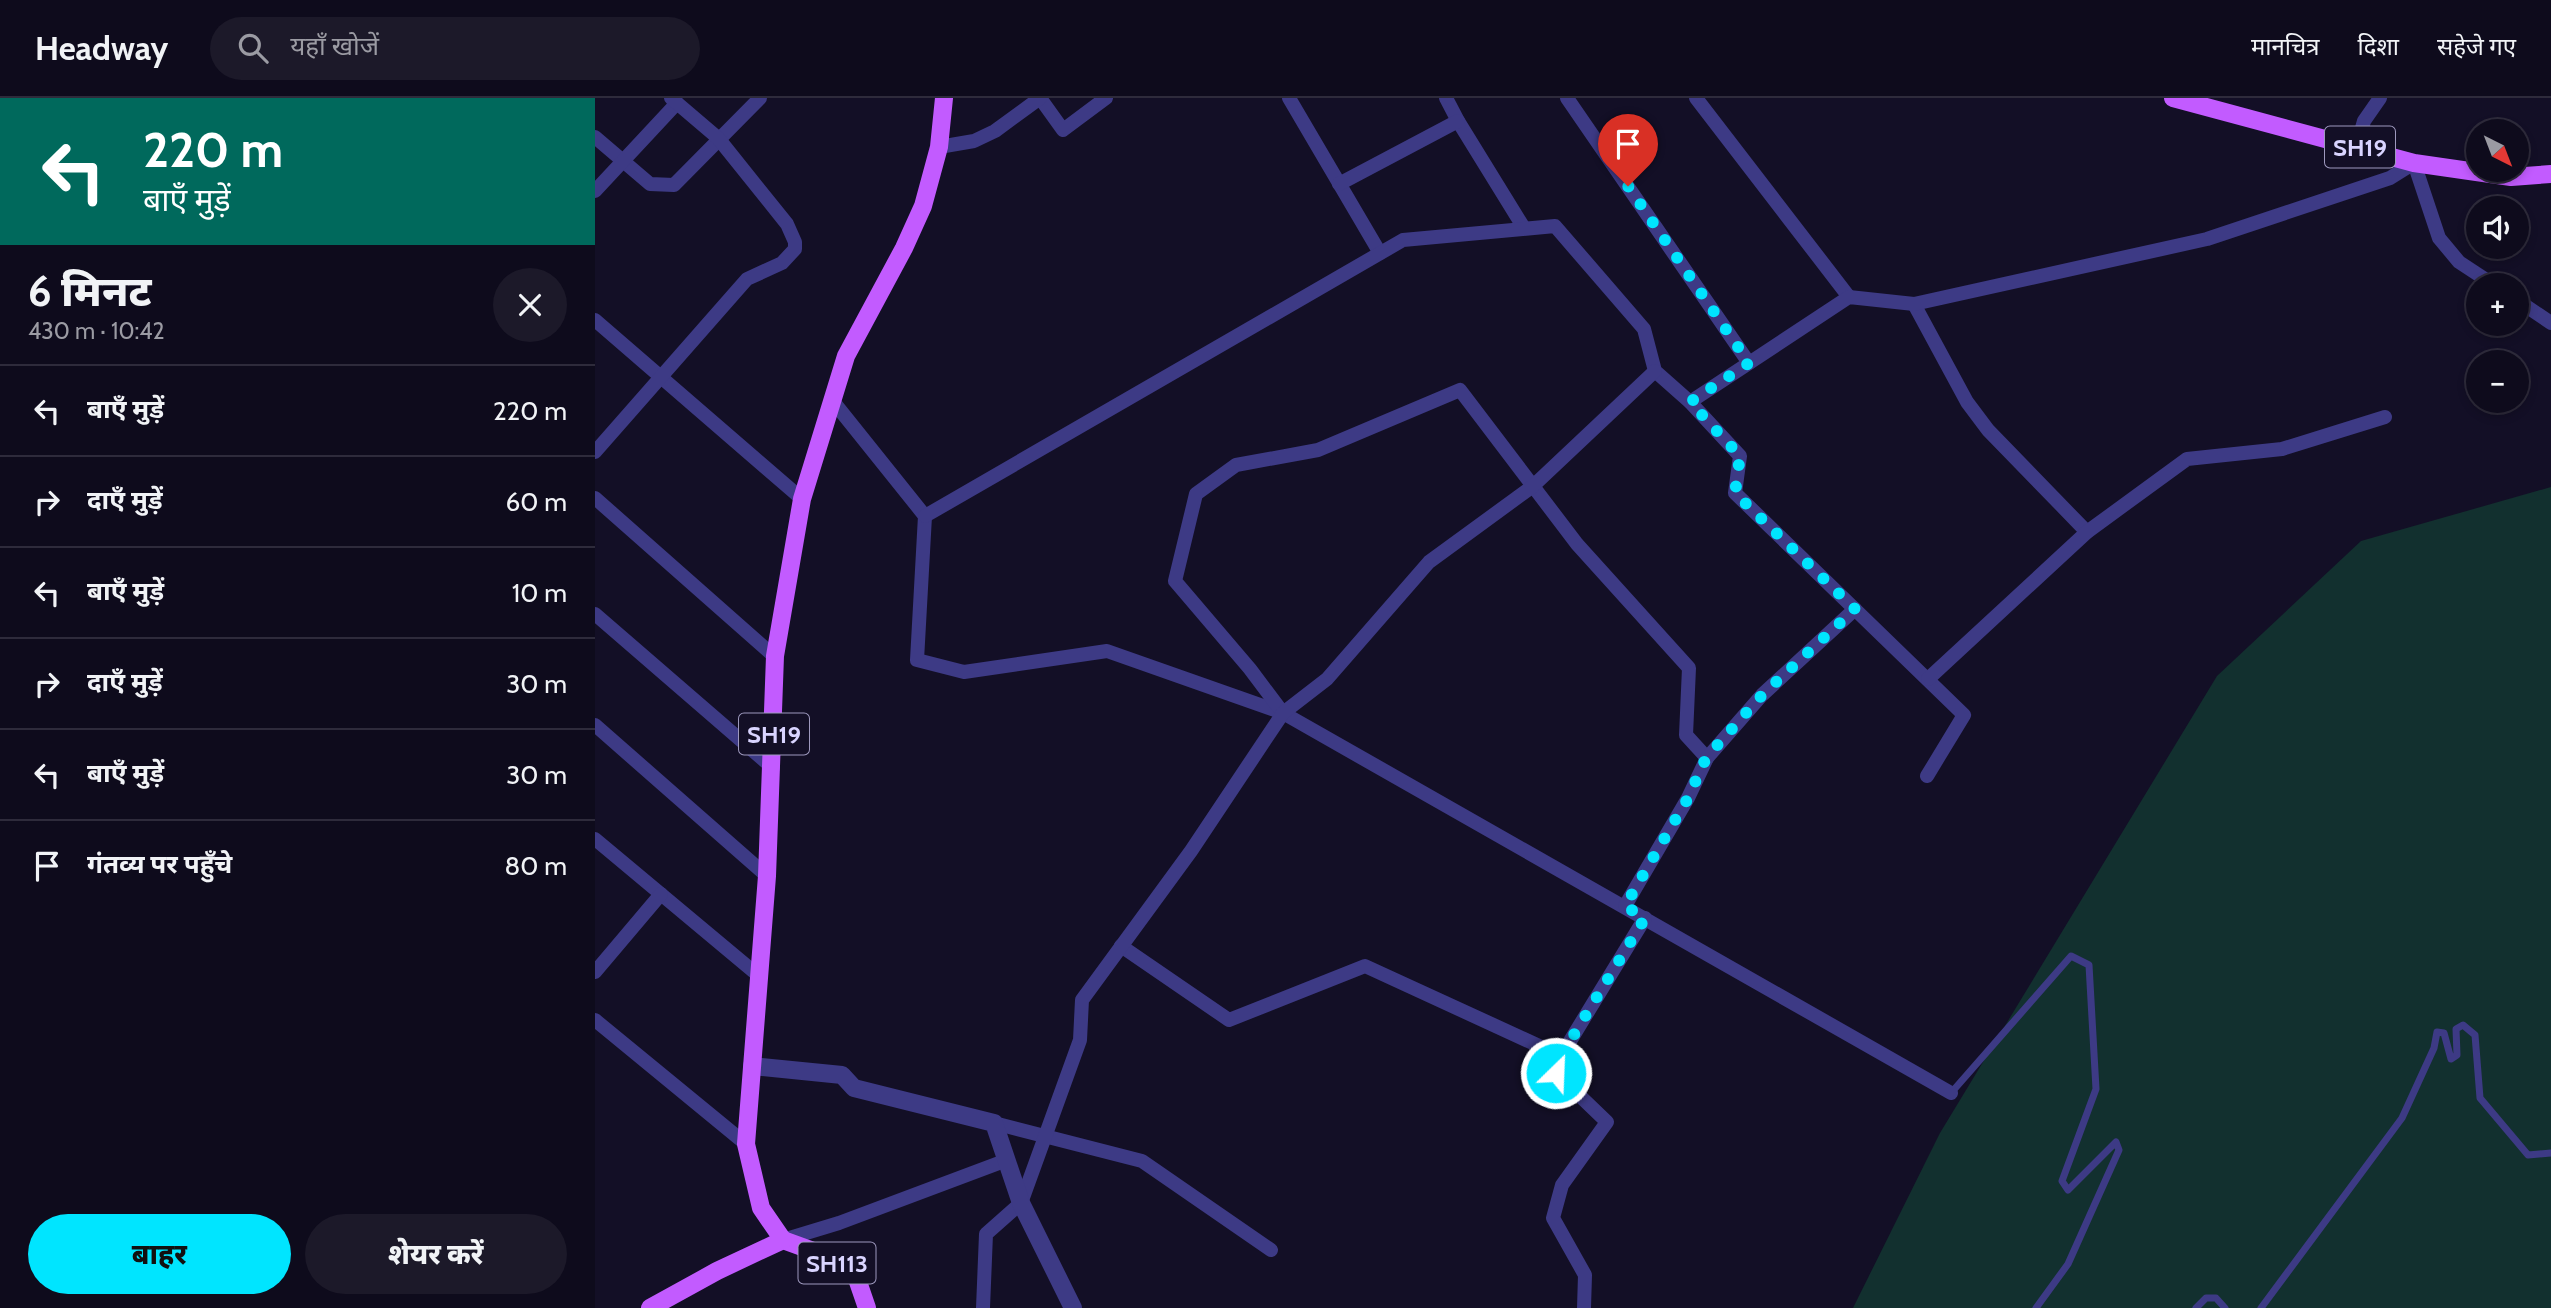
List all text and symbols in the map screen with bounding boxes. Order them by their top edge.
search box [210,17,700,80]
text: Headway [35,28,168,68]
icon: search [234,29,272,67]
text: यहाँ खोजें [290,30,379,62]
text: मानचित्र [2251,32,2320,61]
text: दिशा [2358,32,2399,61]
text: सहेजे गए [2437,32,2516,61]
pin [1598,114,1658,186]
north arrow [2466,119,2529,182]
map controls [2466,119,2529,413]
text: 220 m [143,120,283,179]
icon: arrive [1609,125,1647,163]
icon: left [28,126,119,217]
road number: SH19 [2325,126,2395,168]
text: बाएँ मुड़ें [143,180,231,219]
button: sound [2466,196,2529,259]
text: 6 मिनट [28,265,151,317]
button: close [493,268,567,342]
button: + [2466,273,2529,336]
text: 430 m · 10:42 [28,317,165,345]
button: − [2466,350,2529,413]
icon: left [28,392,66,430]
text: बाएँ मुड़ें [87,393,164,425]
text: 220 m [493,395,567,427]
icon: right [28,483,66,521]
text: दाएँ मुड़ें [87,484,163,516]
text: 60 m [505,486,567,518]
icon: left [28,574,66,612]
text: बाएँ मुड़ें [87,575,164,607]
text: 10 m [512,577,567,609]
icon: right [28,665,66,703]
text: दाएँ मुड़ें [87,666,163,698]
text: 30 m [506,668,567,700]
road number: SH19 [739,714,809,754]
icon: left [28,756,66,794]
text: बाएँ मुड़ें [87,757,164,789]
text: 30 m [506,759,567,791]
icon: arrive [28,847,66,885]
text: गंतव्य पर पहुँचे [87,848,232,880]
text: 80 m [504,850,567,882]
position arrow [1519,1036,1593,1110]
button: बाहर [28,1214,291,1294]
button: शेयर करें [305,1214,567,1294]
road number: SH113 [799,1242,875,1283]

